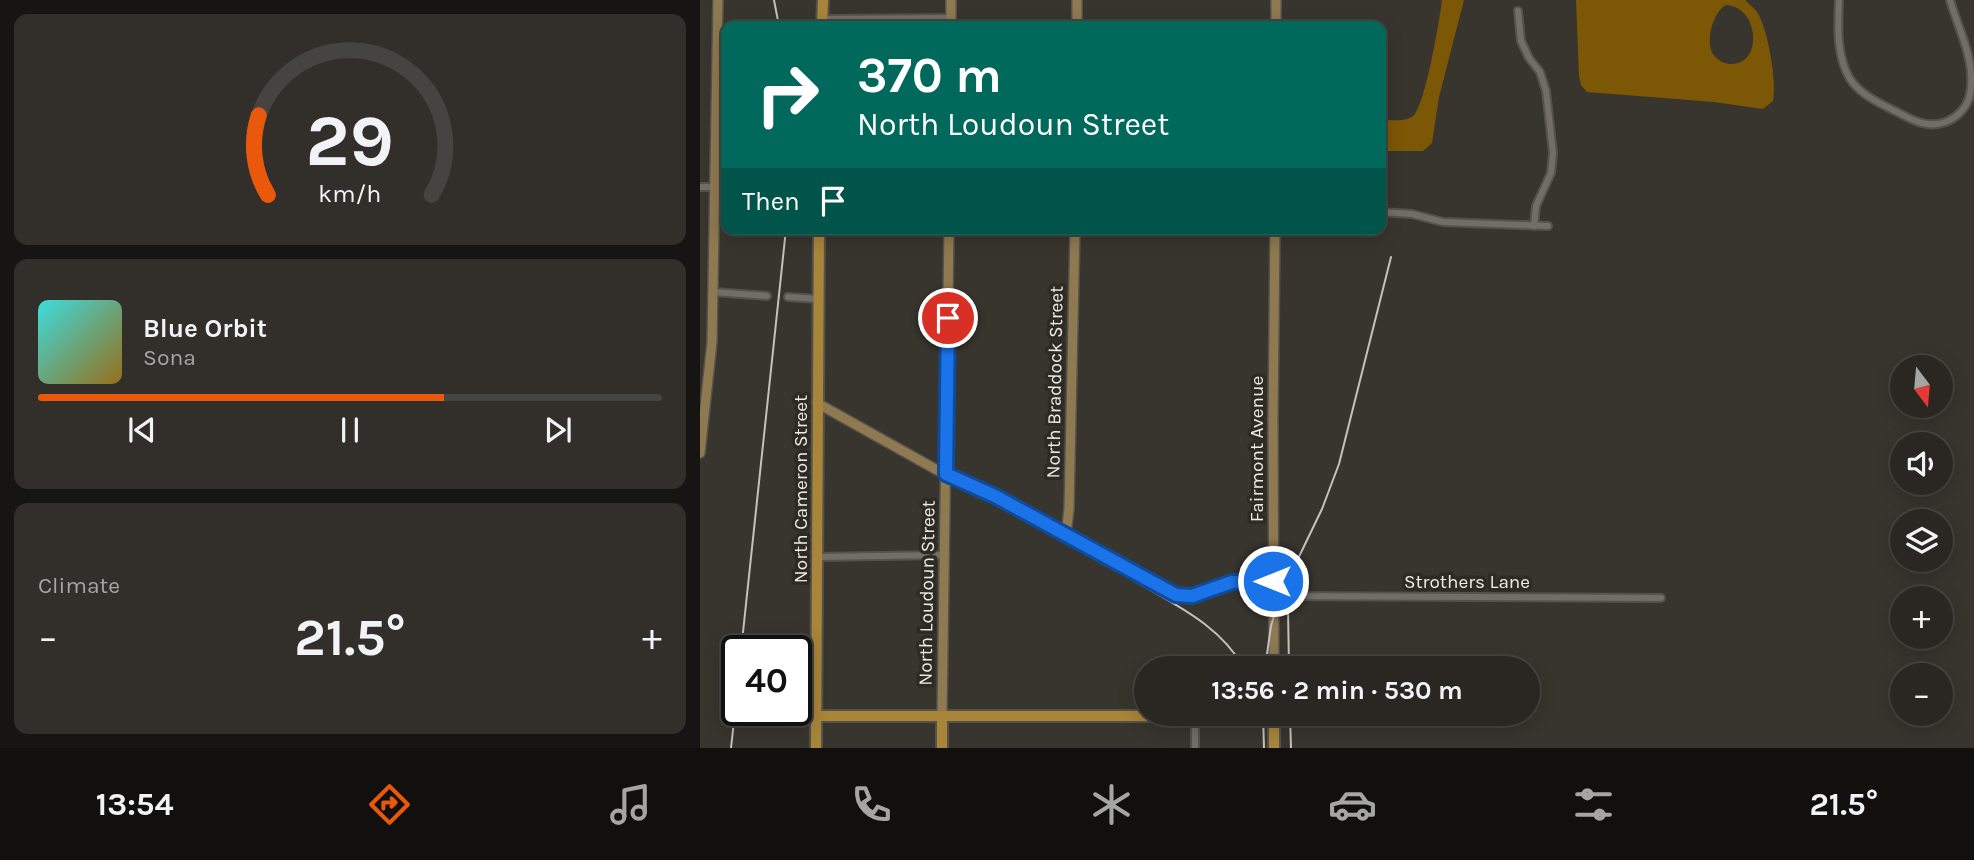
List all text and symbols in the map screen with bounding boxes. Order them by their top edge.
text: 370 m [857,47,1002,104]
icon: right [742,49,833,140]
text: 29 [306,99,394,184]
text: North Loudoun Street [857,106,1169,143]
text: km/h [318,179,382,208]
icon: arrive [814,182,852,220]
text: Then [742,186,800,217]
street label: North Braddock Street [1042,286,1068,478]
pin [918,288,978,348]
icon: arrive [929,299,967,337]
text: Blue Orbit [143,313,267,344]
text: Sona [143,344,196,371]
north arrow [1890,355,1953,418]
map controls [1890,355,1953,726]
street label: Fairmont Avenue [1246,376,1268,522]
street label: North Cameron Street [790,395,812,583]
icon: previous [123,411,161,449]
icon: pause [331,411,369,449]
icon: next [539,411,577,449]
button: sound [1890,432,1953,495]
street label: North Loudoun Street [914,500,940,686]
button: layers [1890,509,1953,572]
position arrow [1236,544,1310,618]
street label: Strothers Lane [1404,571,1530,593]
text: Climate [38,572,120,599]
button: + [1890,586,1953,649]
text: 21.5° [294,607,406,668]
text: − [38,615,58,660]
text: + [642,615,662,660]
speed limit sign: 40 [721,635,812,726]
button: − [1890,663,1953,726]
text: 13:56 · 2 min · 530 m [1211,675,1463,706]
icon: directions [365,780,414,829]
icon: music [606,780,655,829]
icon: phone [847,780,896,829]
icon: climate [1087,780,1136,829]
icon: car [1328,780,1377,829]
icon: filters [1569,780,1618,829]
text: 13:54 [96,786,173,823]
text: 21.5° [1809,786,1878,823]

